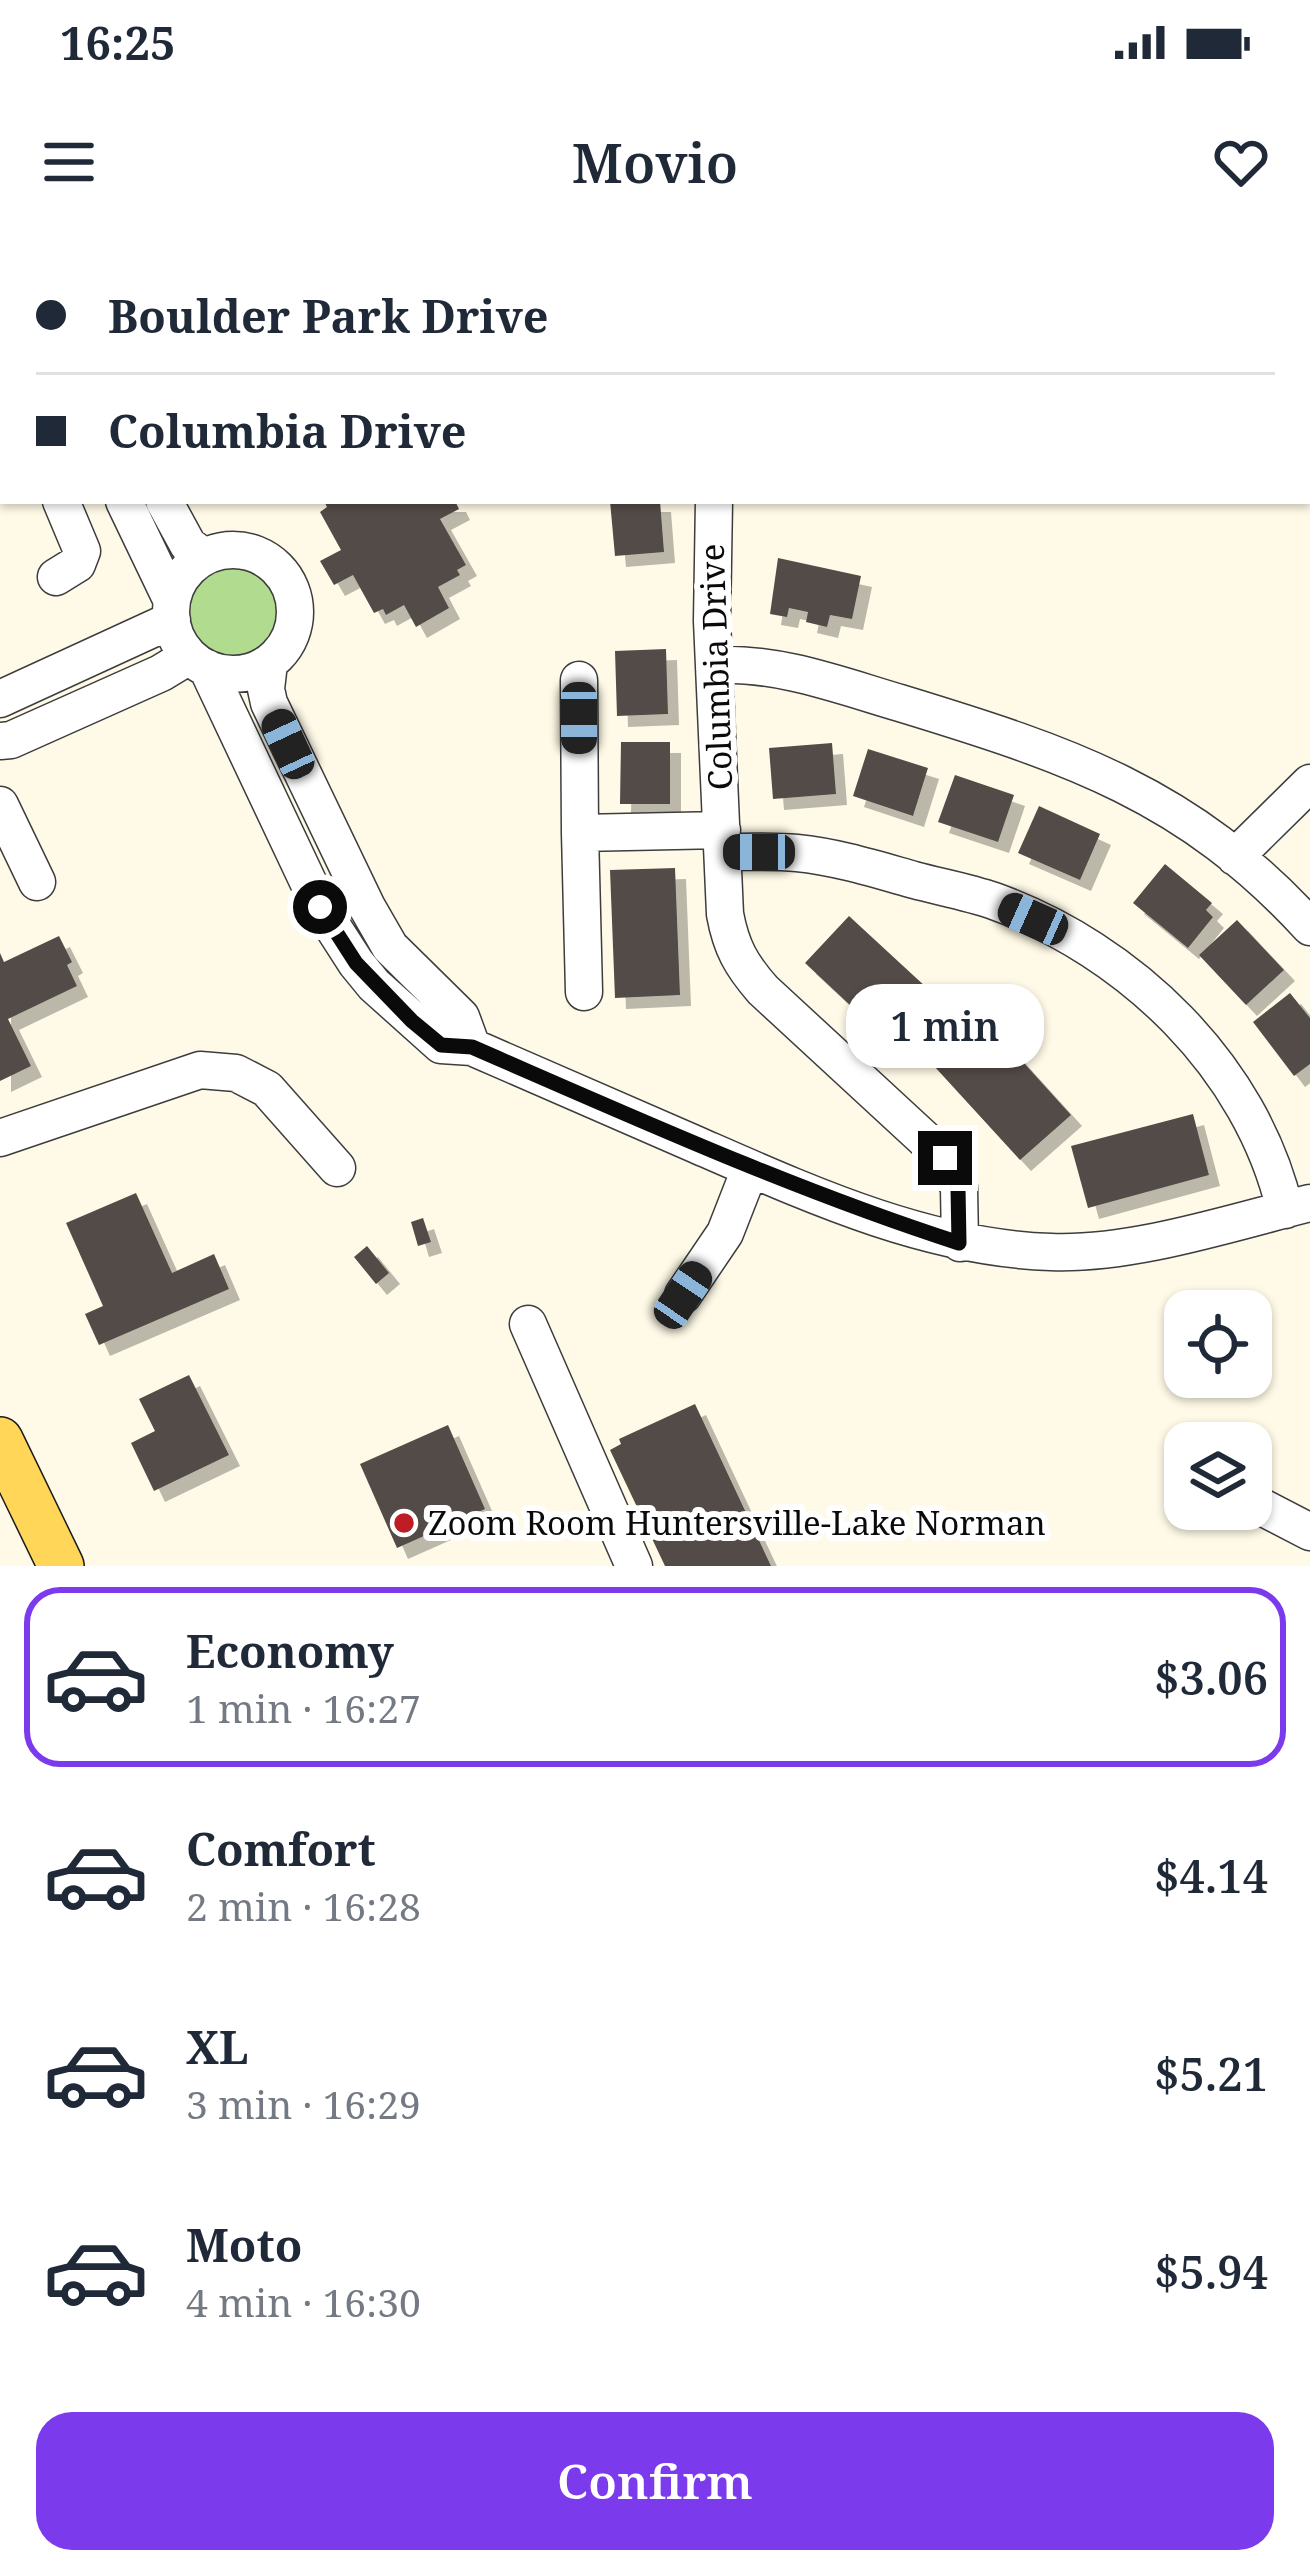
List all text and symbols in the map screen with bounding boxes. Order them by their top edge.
text: 16:25 [60,12,175,73]
text: Movio [572,125,738,199]
icon: menu [36,129,102,195]
icon: heart [1208,129,1274,195]
text: Boulder Park Drive [108,285,548,346]
text: Columbia Drive [108,400,467,461]
street label: Columbia Drive [689,543,742,791]
car [561,682,597,754]
car [256,704,320,784]
car [723,834,795,870]
route start [293,880,347,934]
car [993,888,1073,950]
callout: 1 min [846,984,1044,1068]
text: 1 min [891,999,999,1052]
route end [918,1131,972,1185]
car [648,1255,718,1335]
map controls [1164,1290,1272,1530]
button: locate [1164,1290,1272,1398]
button: layers [1164,1422,1272,1530]
place label: Zoom Room Huntersville-Lake Norman [428,1500,1046,1545]
marker: Zoom Room Huntersville-Lake Norman [391,1510,417,1536]
text: Economy [186,1620,394,1681]
icon: car [42,1623,150,1731]
text: $3.06 [1154,1647,1268,1708]
text: 1 min · 16:27 [186,1681,421,1734]
text: Comfort [186,1818,376,1879]
icon: car [42,1821,150,1929]
text: $4.14 [1154,1845,1268,1906]
text: 2 min · 16:28 [186,1879,421,1932]
text: XL [186,2016,248,2077]
icon: car [42,2019,150,2127]
text: $5.21 [1154,2043,1268,2104]
text: 3 min · 16:29 [186,2077,421,2130]
text: Moto [186,2214,302,2275]
icon: car [42,2217,150,2325]
text: $5.94 [1154,2241,1268,2302]
text: 4 min · 16:30 [186,2275,421,2328]
button: Confirm [36,2412,1274,2550]

